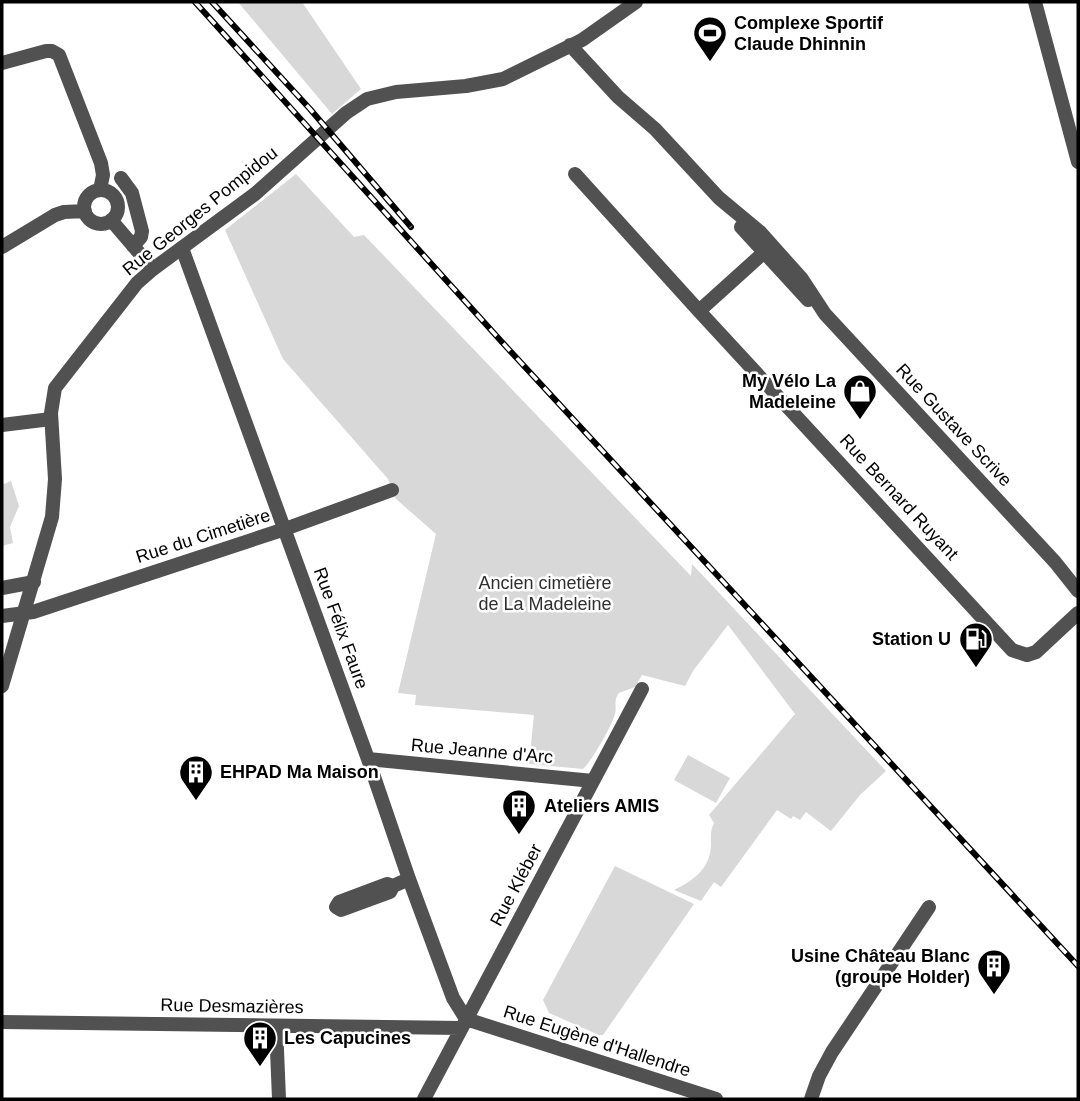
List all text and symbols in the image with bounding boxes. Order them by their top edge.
place label: Complexe Sportif Claude Dhinnin [734,13,884,54]
sports icon: Complexe Sportif Claude Dhinnin [691,14,729,63]
street label: Rue Georges Pompidou [119,142,281,280]
street label: Rue Gustave Scrive [892,360,1016,490]
place label: My Vélo La Madeleine [742,371,837,412]
shop icon: My Vélo La Madeleine [841,372,879,421]
street label: Rue Bernard Ruyant [836,430,962,564]
street label: Rue du Cimetière [133,505,273,567]
street label: Rue Félix Faure [310,564,372,692]
park label: Ancien cimetière de La Madeleine [478,573,612,614]
fuel station icon: Station U [957,620,995,669]
place label: Station U [872,629,951,649]
street label: Rue Jeanne d'Arc [410,735,554,767]
building icon: EHPAD Ma Maison [177,753,215,802]
place label: EHPAD Ma Maison [220,762,379,782]
building icon: Ateliers AMIS [500,787,538,836]
place label: Ateliers AMIS [544,796,659,816]
street label: Rue Kléber [486,841,546,929]
place label: Usine Château Blanc (groupe Holder) [791,946,970,987]
building icon: Usine Château Blanc (groupe Holder) [975,947,1013,996]
street label: Rue Desmazières [160,995,304,1017]
street label: Rue Eugène d'Hallendre [501,1001,693,1081]
building icon: Les Capucines [241,1019,279,1068]
place label: Les Capucines [284,1028,411,1048]

